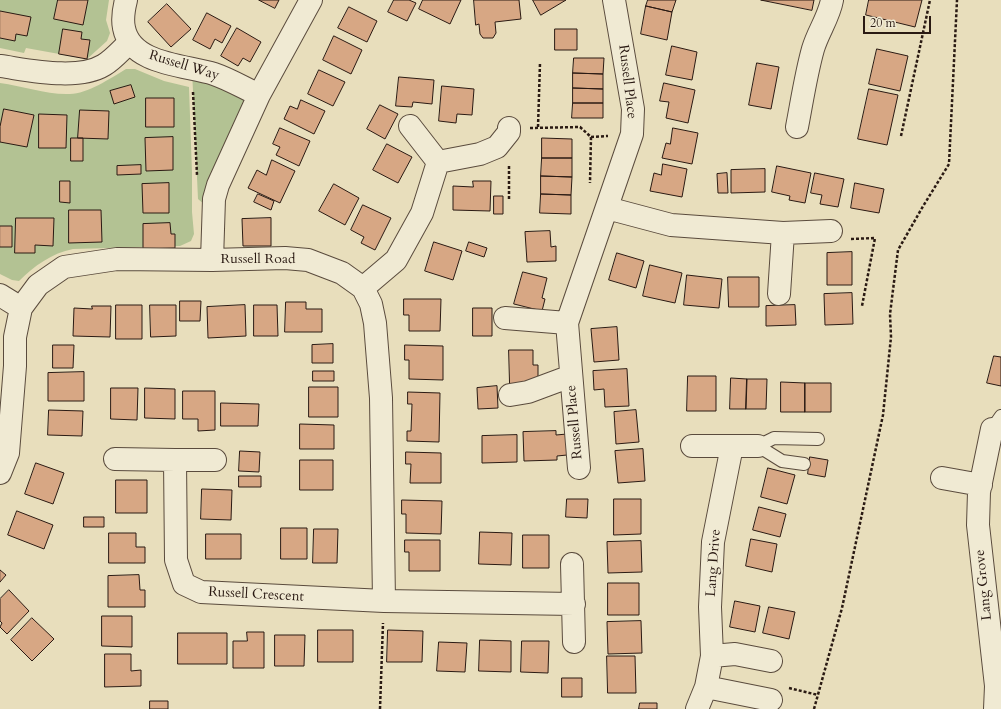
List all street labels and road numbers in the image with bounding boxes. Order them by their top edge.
street label: Russell Place [614,44,640,120]
street label: Russell Way [147,47,221,85]
street label: Russell Road [221,252,295,268]
street label: Russell Place [563,384,587,460]
street label: Lang Drive [703,529,725,597]
street label: Lang Grove [972,549,996,621]
street label: Russell Crescent [208,584,304,606]

